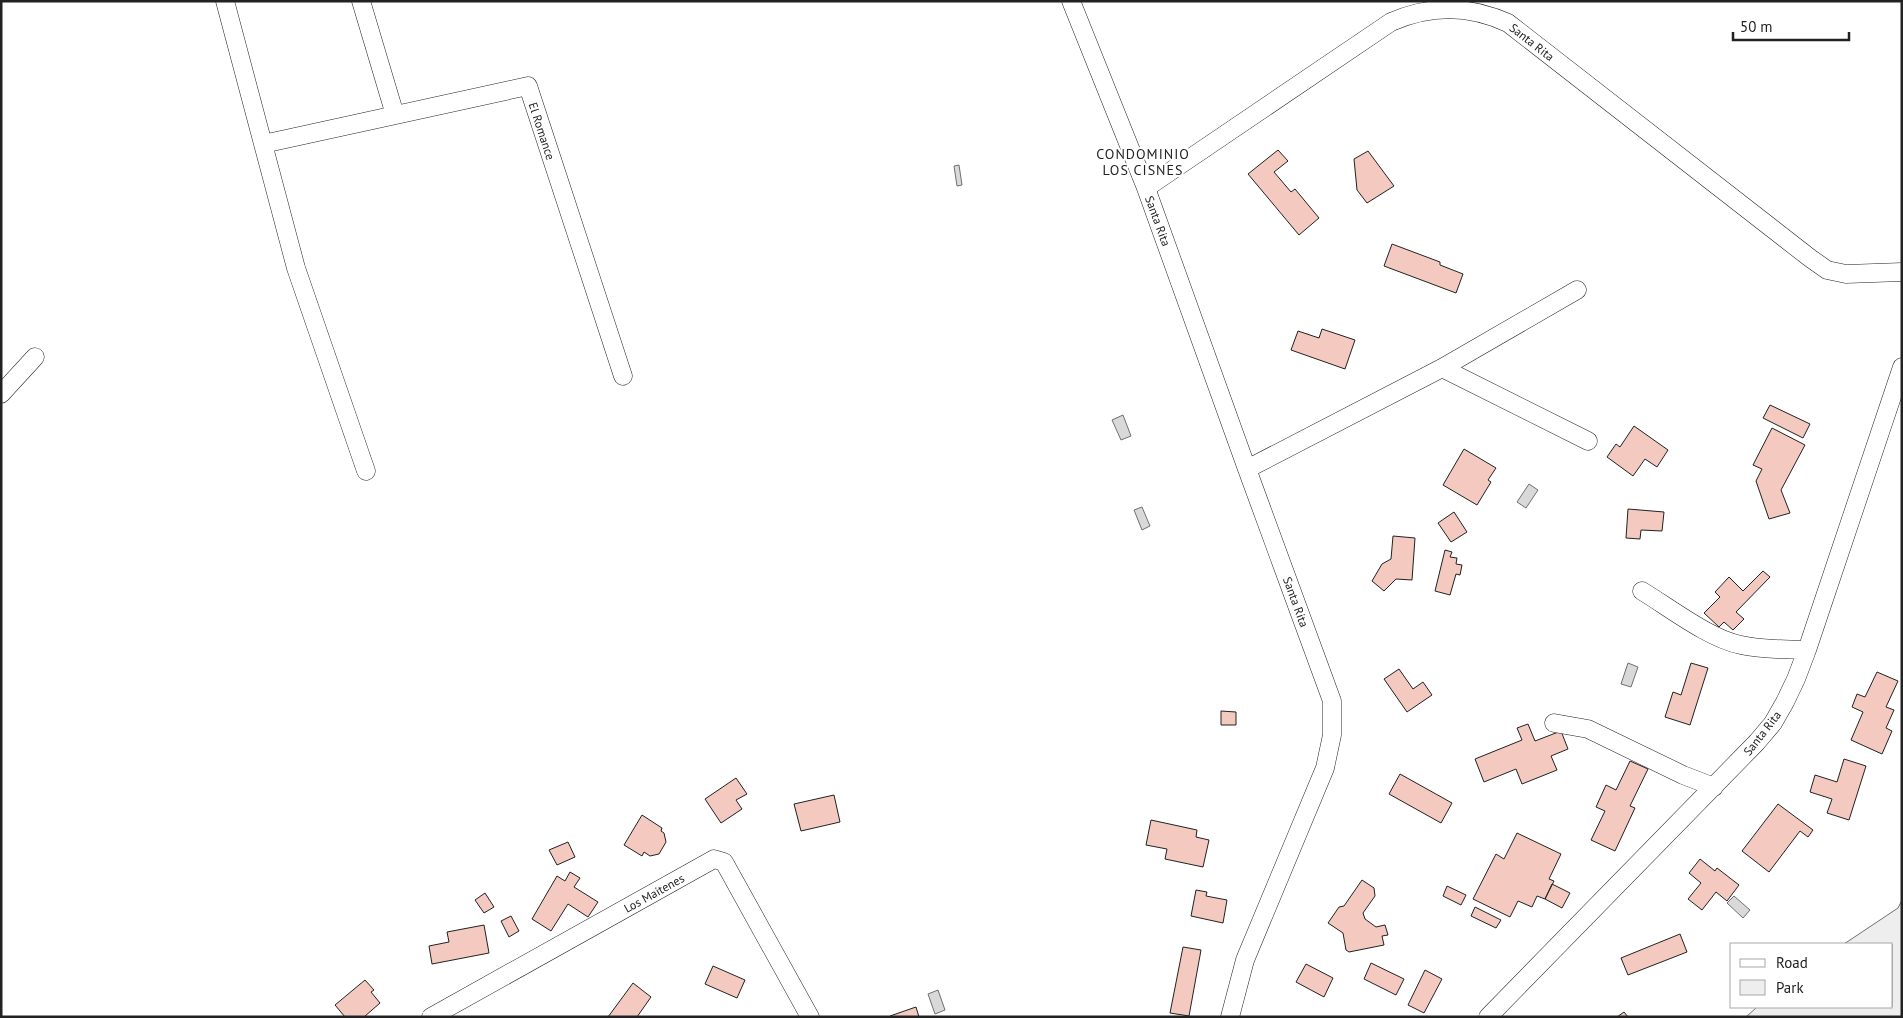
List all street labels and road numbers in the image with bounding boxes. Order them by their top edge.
street label: Santa Rita [1507,20,1557,64]
street label: El Romance [526,100,558,162]
street label: Santa Rita [1142,194,1174,248]
street label: Santa Rita [1280,575,1312,629]
street label: Santa Rita [1740,708,1784,758]
street label: Los Maitenes [621,870,687,916]

